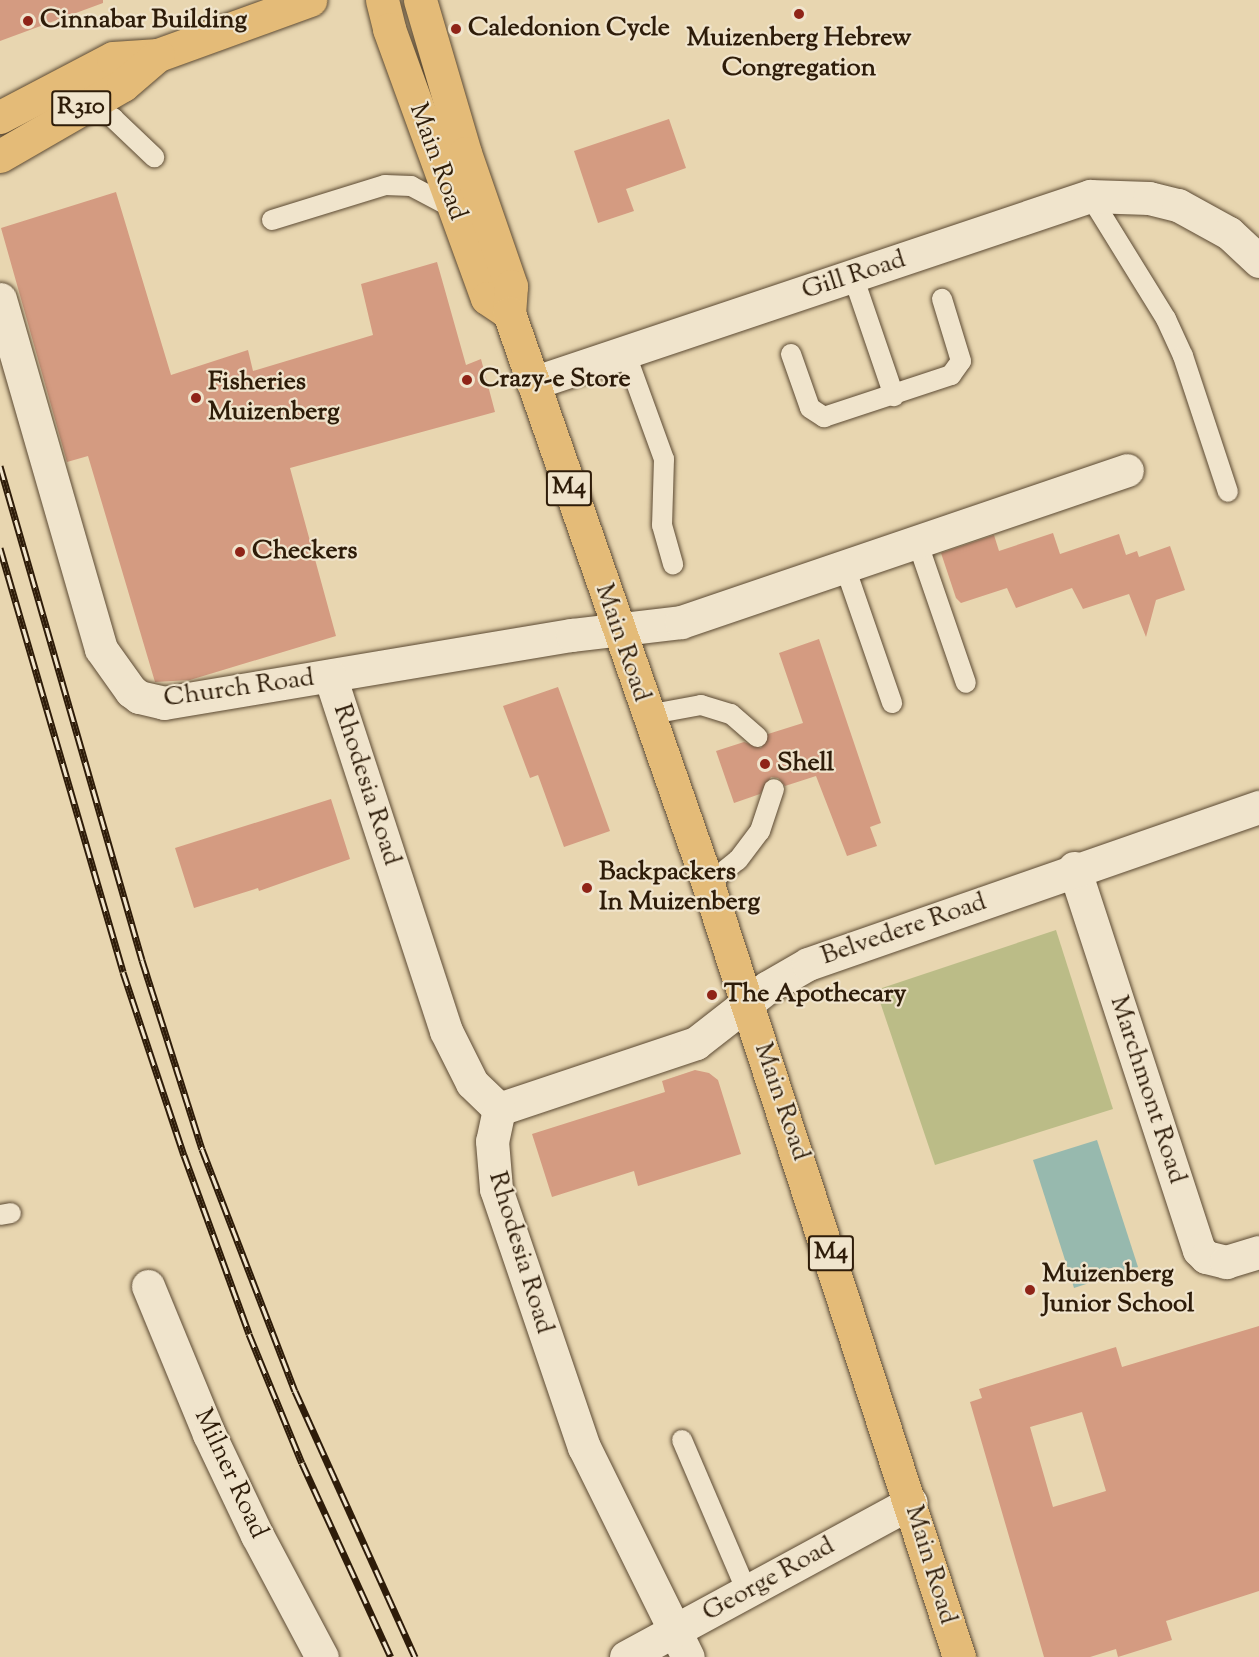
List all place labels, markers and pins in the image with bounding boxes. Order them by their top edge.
place label: Cinnabar Building [40,5,247,37]
marker: Muizenberg Hebrew Congregation [792,7,806,21]
place label: Caledonion Cycle [468,13,670,45]
marker: Cinnabar Building [21,14,35,28]
marker: Caledonion Cycle [449,22,463,36]
place label: Muizenberg Hebrew Congregation [687,23,911,84]
place label: Crazy-e Store [479,364,631,396]
place label: Fisheries Muizenberg [208,367,340,428]
marker: Crazy-e Store [460,373,474,387]
marker: Fisheries Muizenberg [189,391,203,405]
place label: Checkers [252,536,357,568]
marker: Checkers [233,545,247,559]
place label: Shell [777,748,834,780]
marker: Shell [758,757,772,771]
place label: Backpackers In Muizenberg [599,857,760,918]
marker: Backpackers In Muizenberg [580,881,594,895]
place label: The Apothecary [724,979,906,1011]
marker: The Apothecary [705,988,719,1002]
place label: Muizenberg Junior School [1042,1259,1194,1320]
marker: Muizenberg Junior School [1023,1283,1037,1297]

